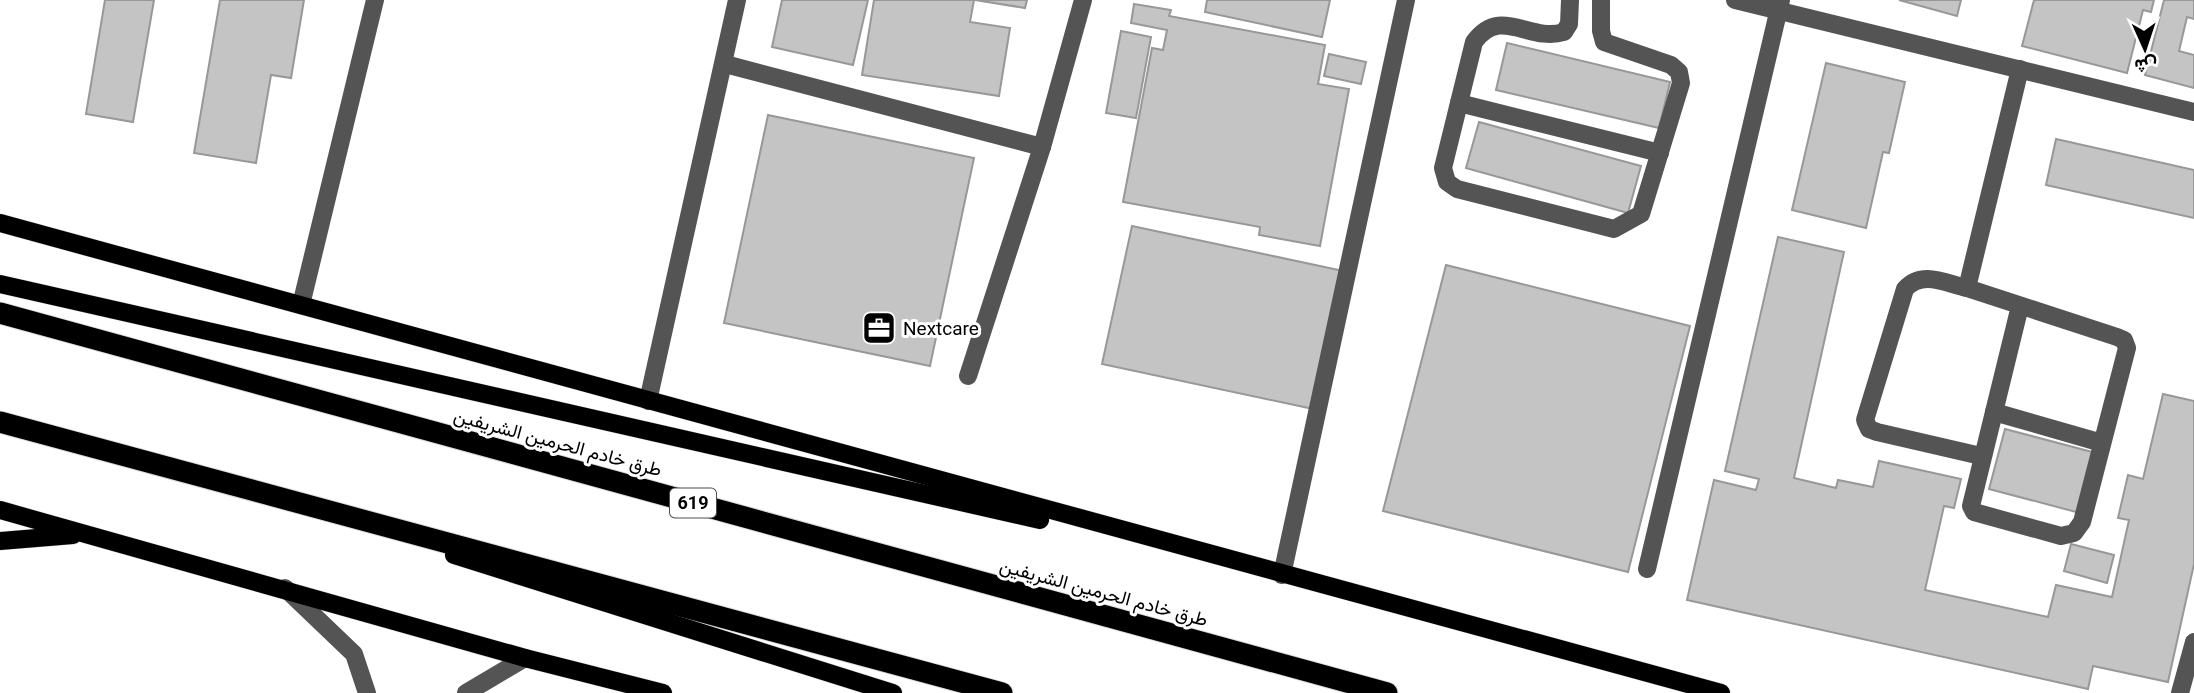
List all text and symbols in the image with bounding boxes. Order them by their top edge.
north arrow [2110,14,2180,84]
text: ش [2134,53,2158,78]
office icon: Nextcare [860,309,898,347]
place label: Nextcare [903,317,979,340]
street label: طرق خادم الحرمين الشريفين [451,404,664,482]
road number: 619 [670,489,716,518]
street label: طرق خادم الحرمين الشريفين [997,554,1210,632]

